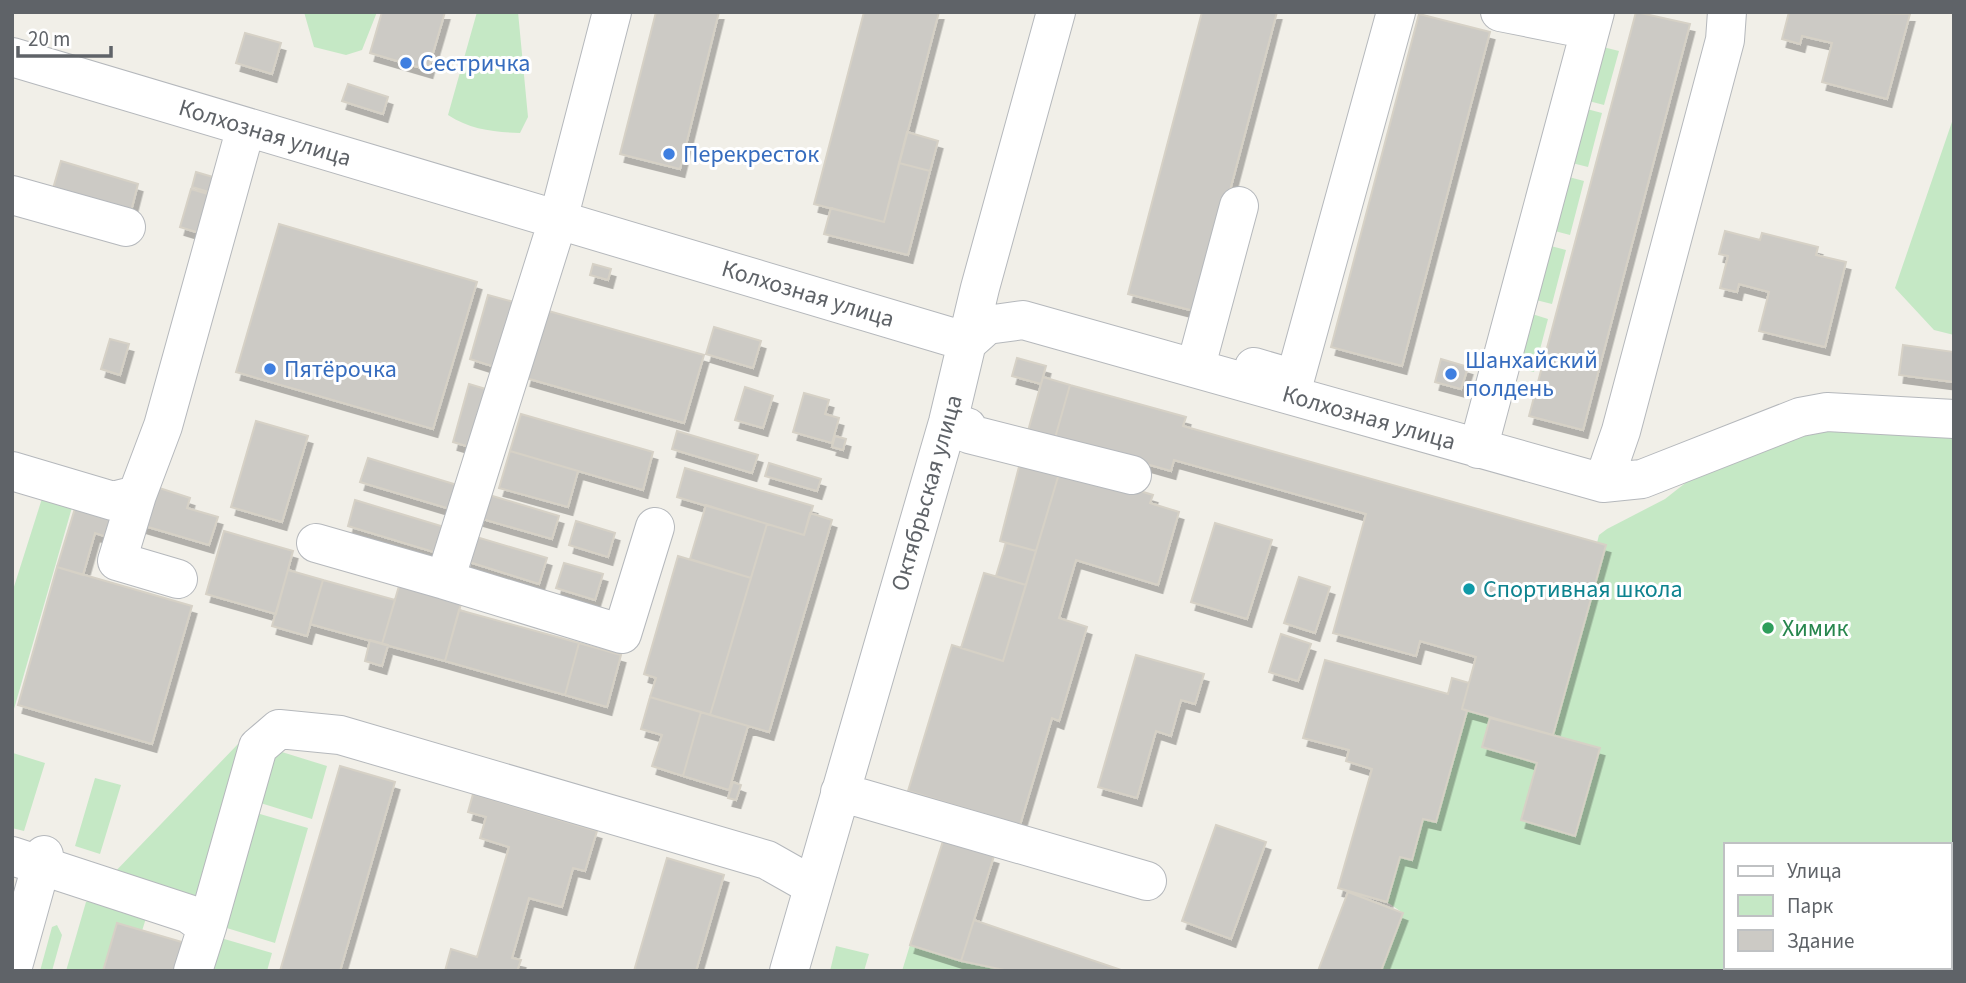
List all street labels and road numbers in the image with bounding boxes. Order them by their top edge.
street label: Колхозная улица [174,90,356,176]
street label: Колхозная улица [717,251,899,337]
street label: Колхозная улица [1278,377,1460,459]
street label: Октябрьская улица [882,391,972,595]

